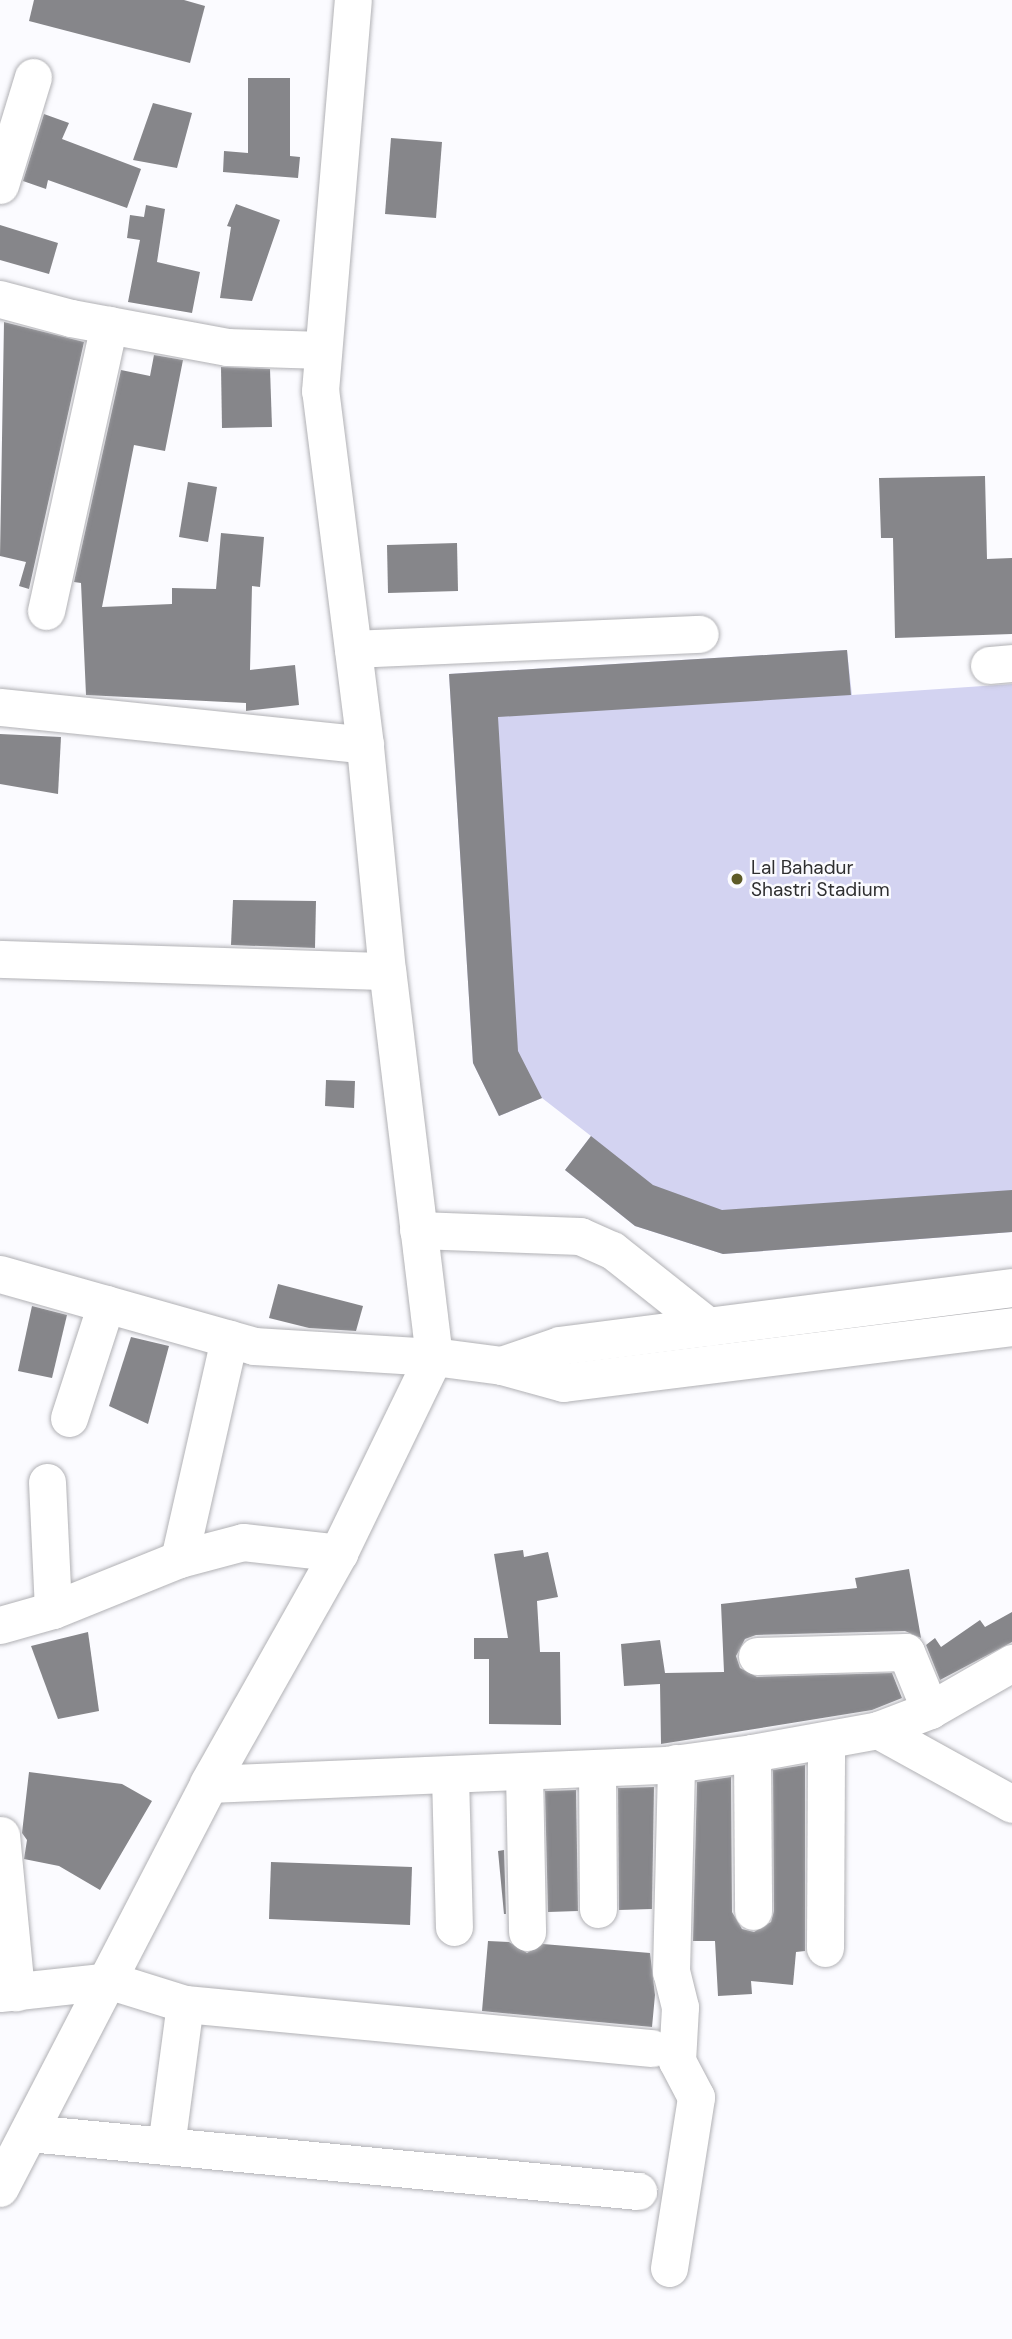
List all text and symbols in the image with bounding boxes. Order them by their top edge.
place label: Lal Bahadur Shastri Stadium [751,857,890,901]
marker: Lal Bahadur Shastri Stadium [729,871,745,887]

